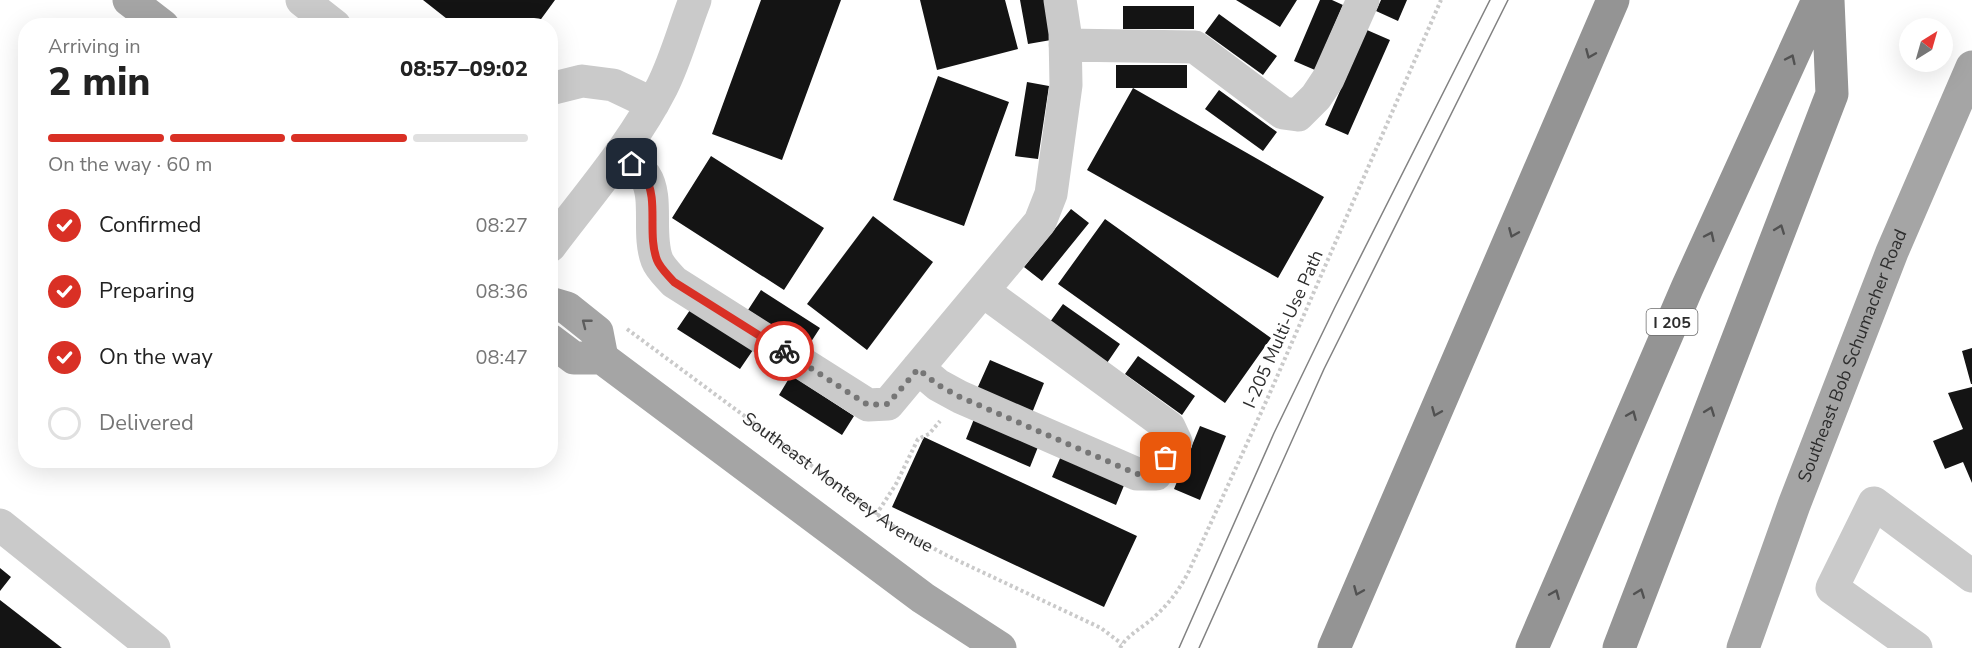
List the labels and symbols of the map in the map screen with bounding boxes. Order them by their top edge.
north arrow [1899,18,1953,72]
one-way arrow [1585,48,1597,59]
one-way arrow [1784,55,1796,66]
pin [606,138,657,189]
one-way arrow [1772,224,1785,235]
street label: Southeast Bob Schumacher Road [1792,226,1912,486]
one-way arrow [1508,227,1520,238]
one-way arrow [1703,232,1715,243]
street label: I-205 Multi-Use Path [1237,246,1329,412]
road number: I 205 [1646,309,1698,335]
one-way arrow [581,320,592,331]
courier [754,321,814,381]
one-way arrow [1431,406,1443,417]
one-way arrow [1703,406,1715,417]
street label: Southeast Monterey Avenue [738,407,937,558]
one-way arrow [1625,410,1637,421]
pin [1140,432,1191,483]
one-way arrow [1354,585,1366,596]
one-way arrow [1633,589,1645,600]
one-way arrow [1548,590,1560,601]

